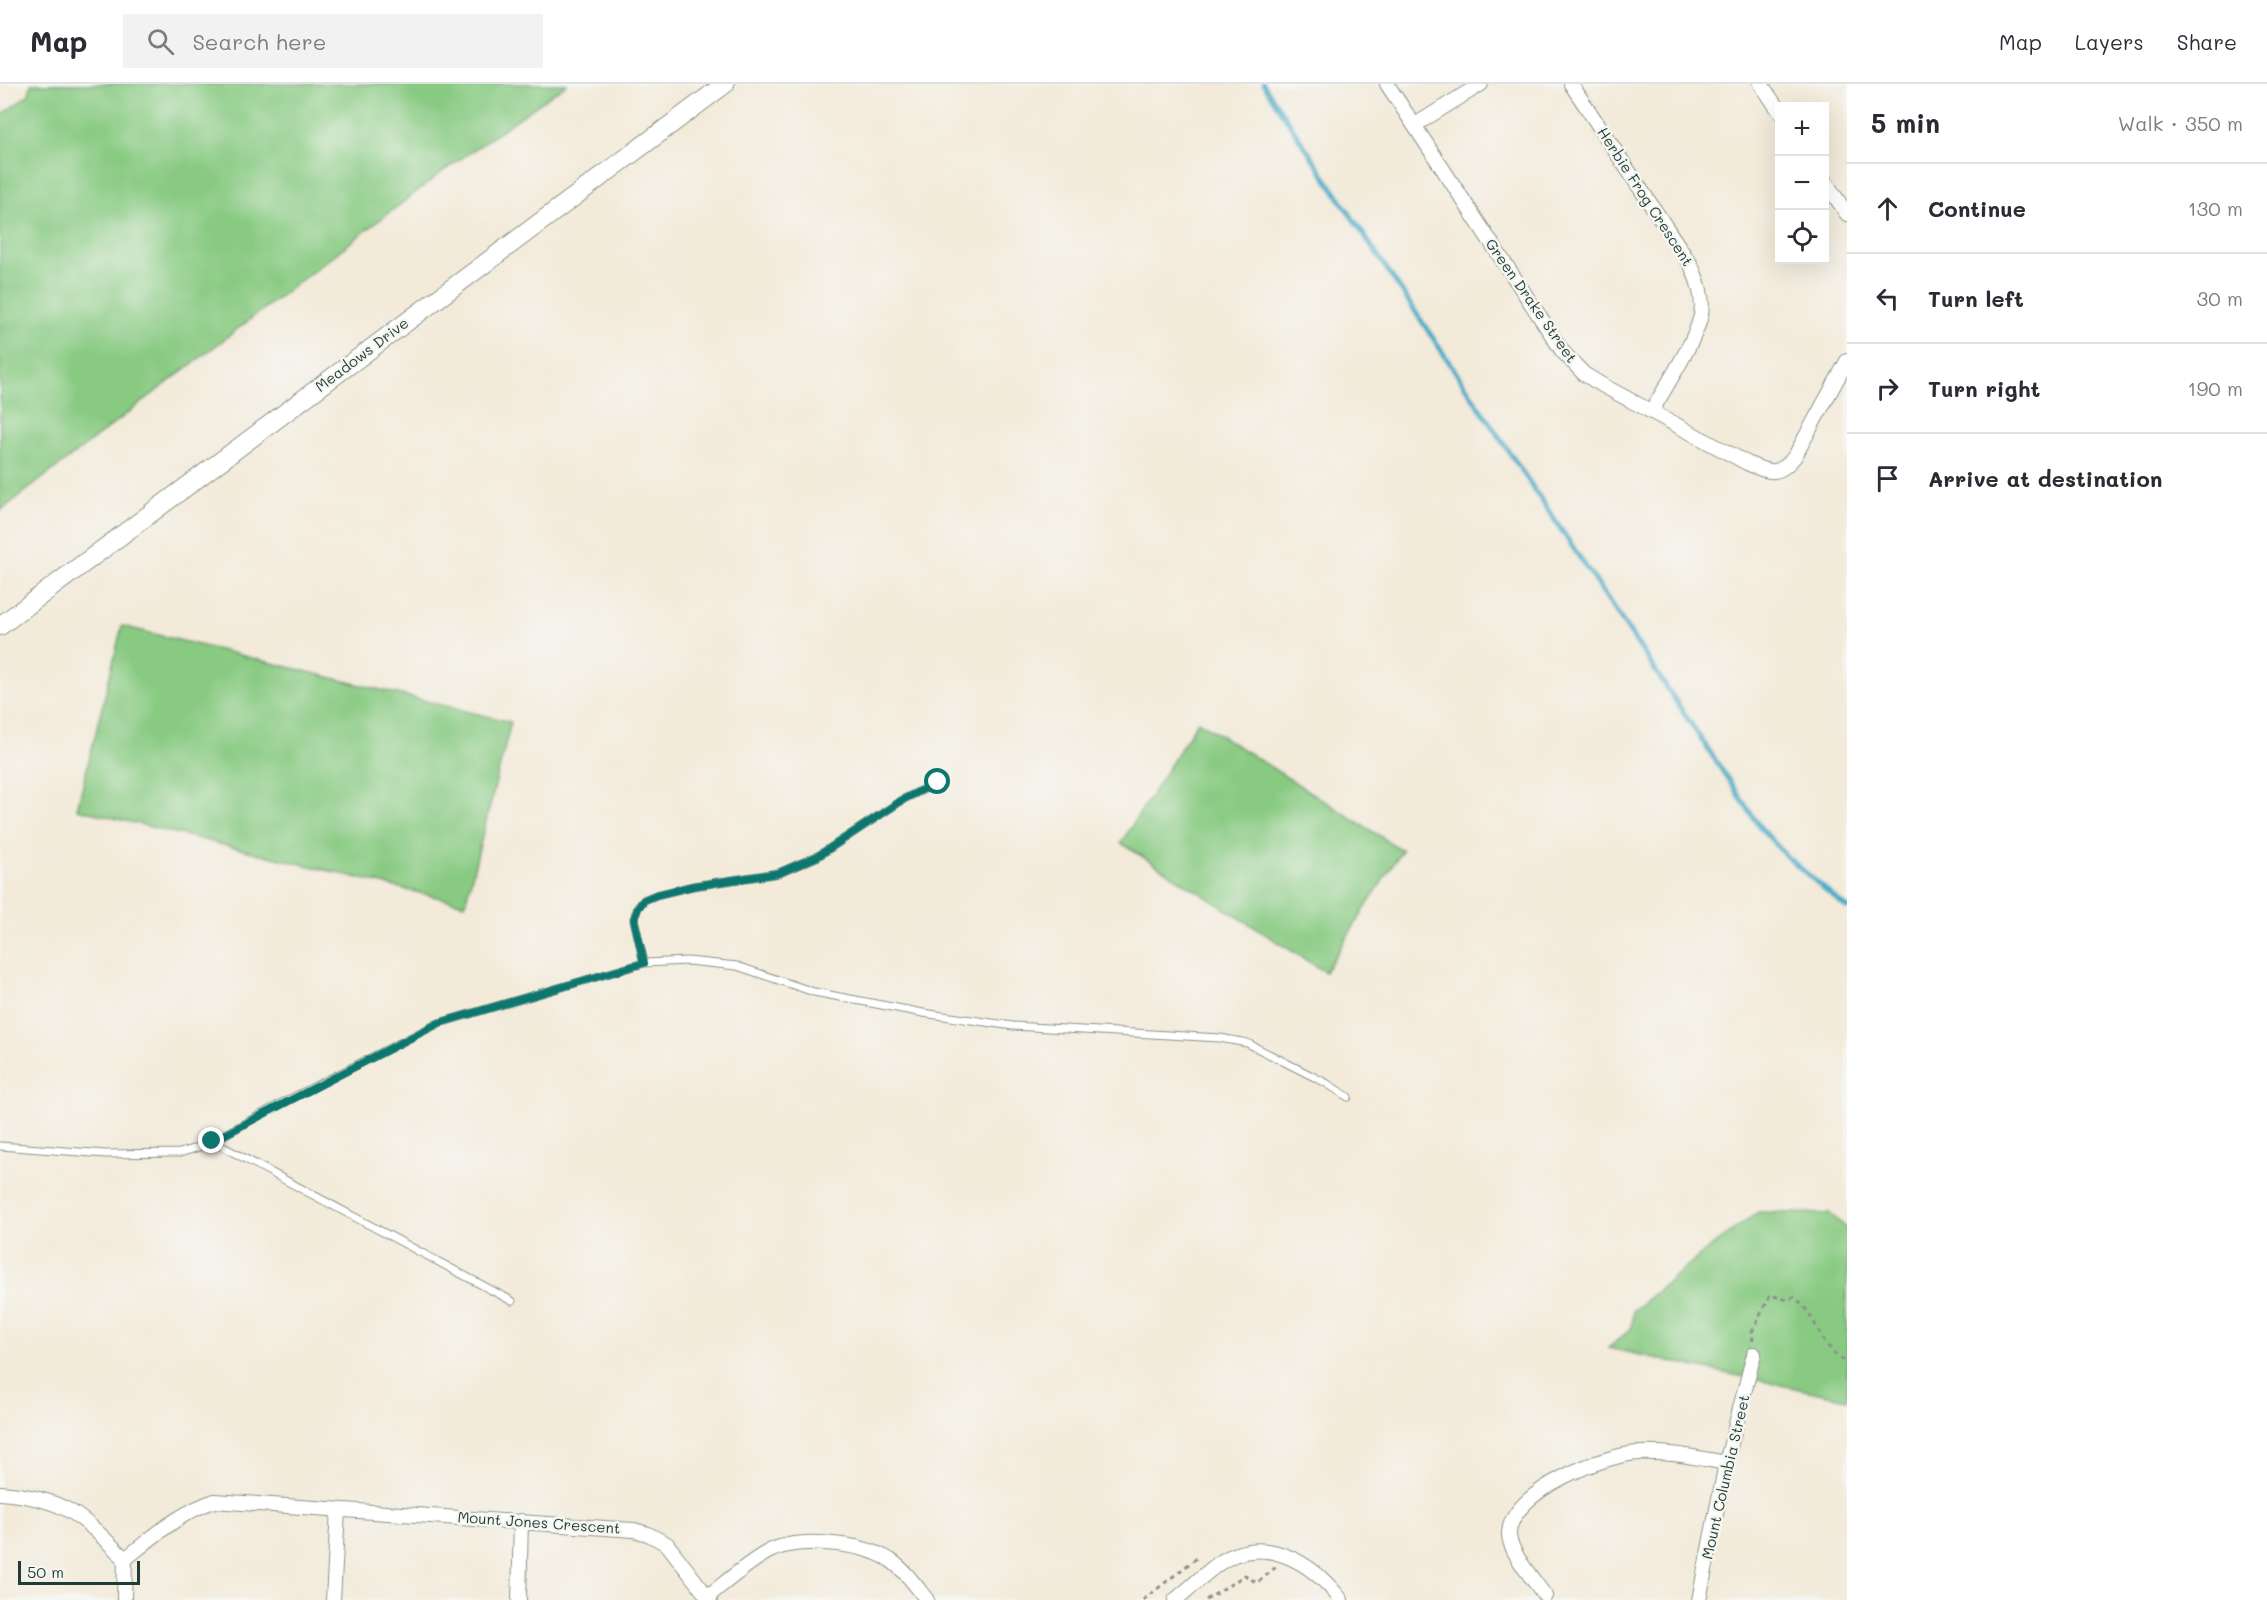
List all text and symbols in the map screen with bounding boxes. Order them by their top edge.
search box [123,14,543,68]
text: Map [30,23,87,59]
icon: search [144,25,177,58]
text: Search here [192,27,326,56]
text: Map [1999,28,2042,55]
text: Layers [2075,28,2144,55]
text: Share [2177,28,2237,55]
map controls [1775,102,1829,264]
button: + [1775,102,1829,156]
text: 5 min [1871,106,1940,140]
text: Walk · 350 m [2118,110,2243,136]
street label: Herbie Frog Crescent [1593,123,1698,270]
button: − [1775,156,1829,210]
icon: ahead [1871,192,1904,225]
text: Continue [1928,194,2026,223]
text: 130 m [2188,195,2243,221]
button: locate [1775,210,1829,264]
street label: Green Drake Street [1481,234,1582,366]
icon: left [1871,282,1904,315]
text: Turn left [1928,284,2024,313]
text: 30 m [2197,285,2243,311]
street label: Meadows Drive [311,312,412,396]
icon: right [1871,372,1904,405]
text: Turn right [1928,374,2040,403]
text: 190 m [2188,375,2243,401]
icon: arrive [1871,462,1904,495]
text: Arrive at destination [1928,464,2163,493]
route start [924,768,950,794]
route end [198,1127,224,1153]
street label: Mount Columbia Street [1696,1393,1754,1561]
street label: Mount Jones Crescent [457,1506,621,1538]
scale bar [18,1558,140,1586]
text: 50 m [27,1561,64,1582]

